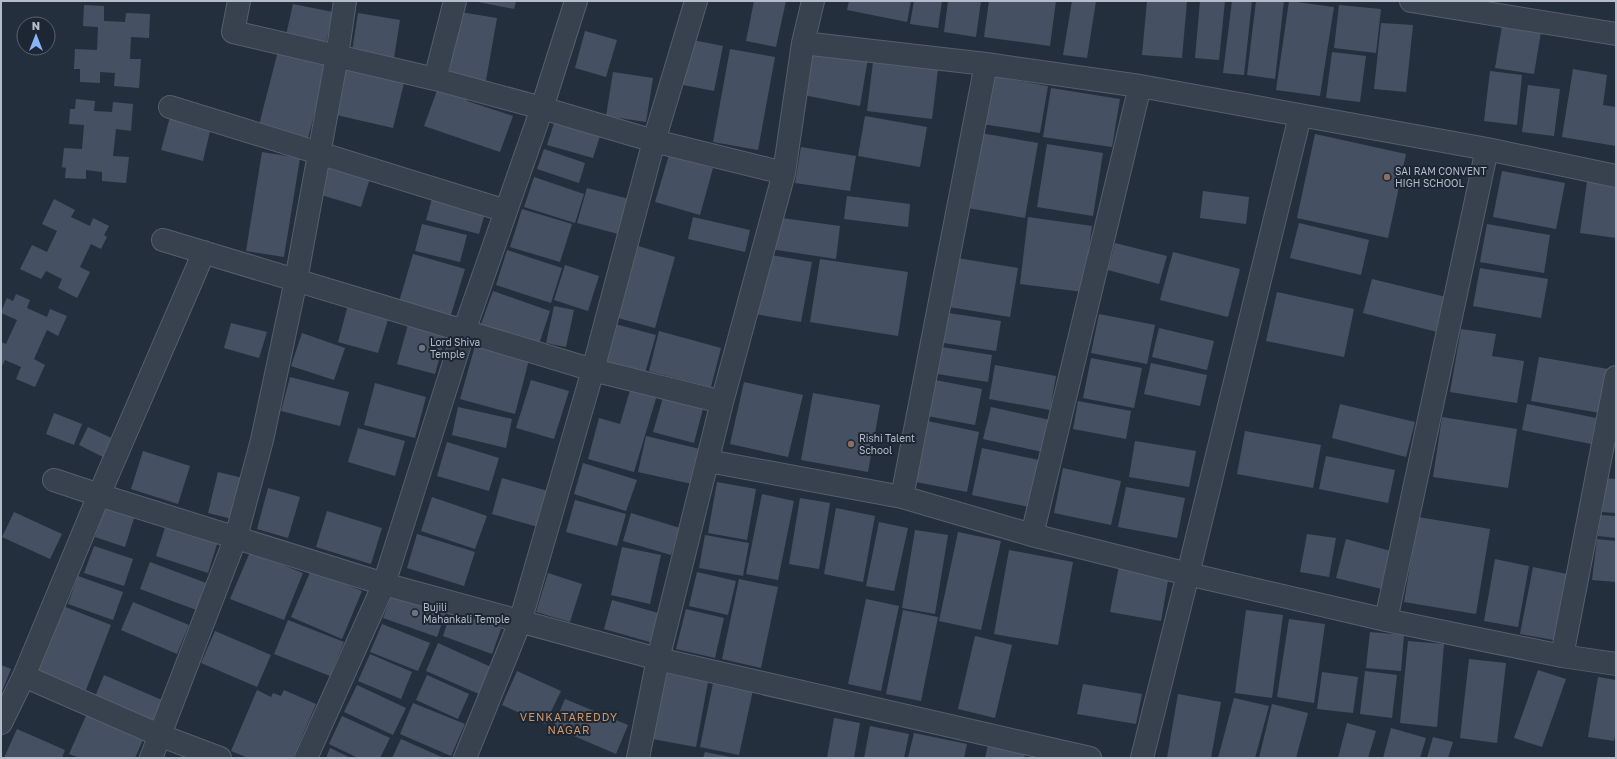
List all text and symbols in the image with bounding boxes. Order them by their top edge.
north arrow [16,16,56,56]
text: N [32,19,40,32]
place label: SAI RAM CONVENT HIGH SCHOOL [1395,165,1487,189]
marker: SAI RAM CONVENT HIGH SCHOOL [1382,172,1392,182]
place label: Lord Shiva Temple [430,336,480,360]
marker: Lord Shiva Temple [417,343,427,353]
place label: Rishi Talent School [859,432,915,456]
marker: Rishi Talent School [846,439,856,449]
place label: Bujili Mahankali Temple [423,601,510,625]
marker: Bujili Mahankali Temple [410,608,420,618]
district label: VENKATAREDDY NAGAR [520,710,618,736]

